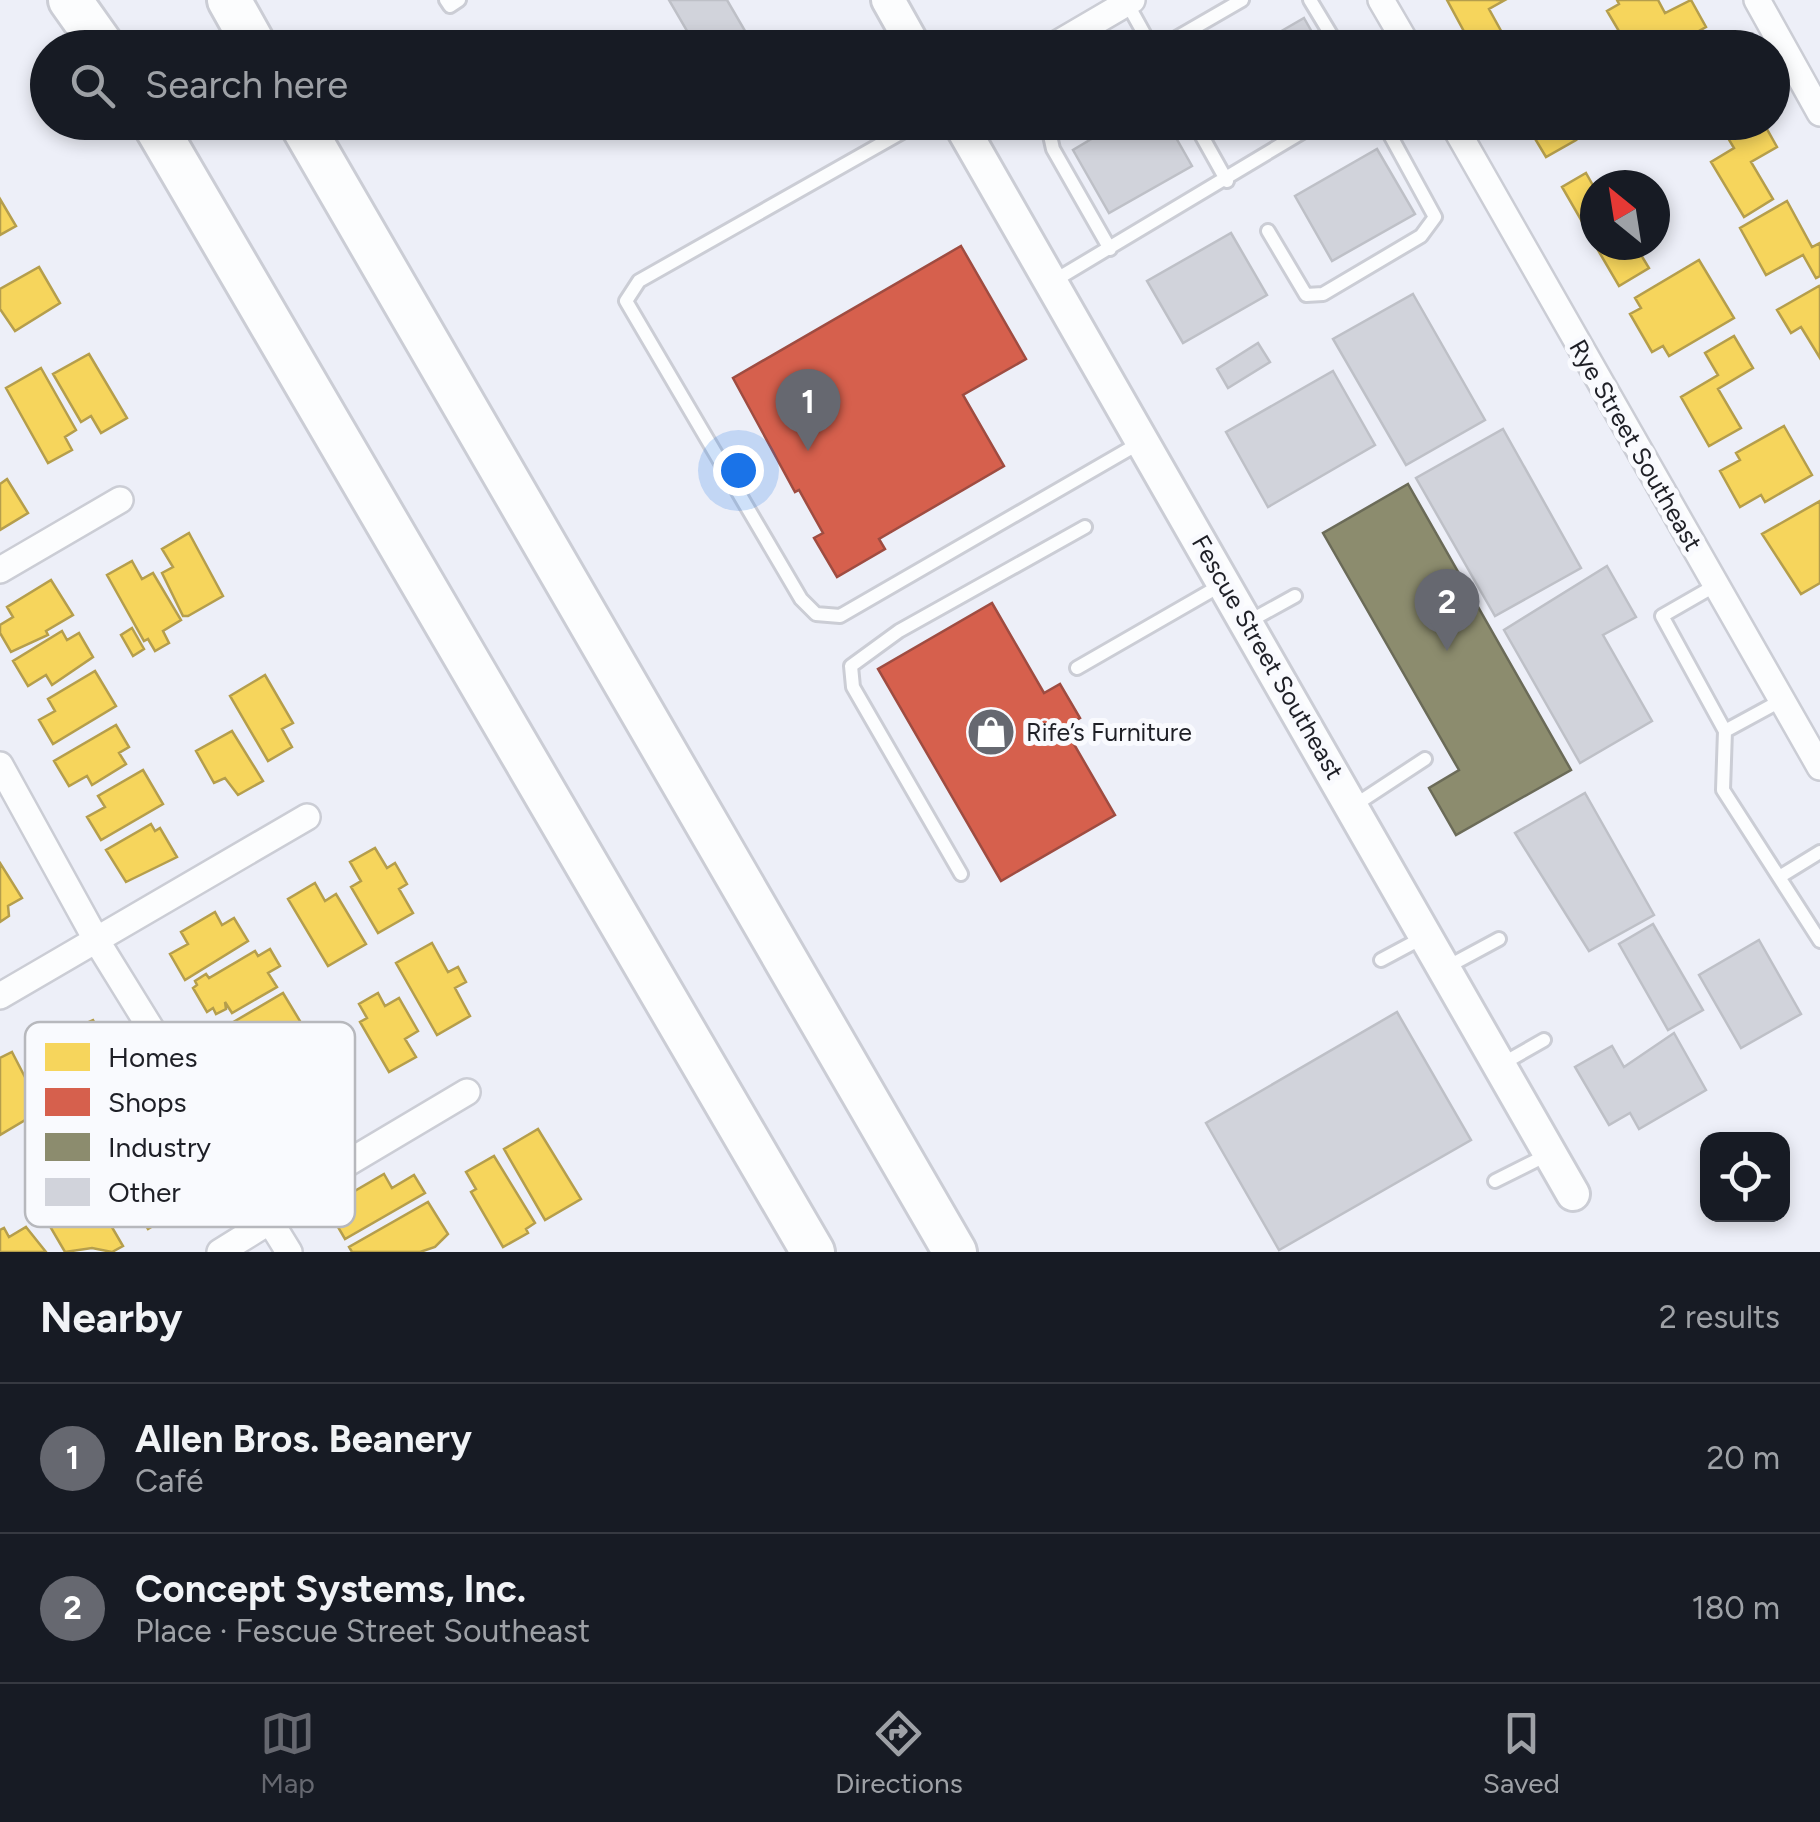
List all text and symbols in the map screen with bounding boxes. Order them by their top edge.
search box [30,30,1790,140]
icon: search [65,58,120,113]
text: Search here [145,62,348,108]
north arrow [1580,170,1670,260]
street label: Rye Street Southeast [1563,334,1709,556]
pin: 1 [776,368,840,451]
your location [713,445,764,496]
street label: Fescue Street Southeast [1186,530,1350,784]
pin: 2 [1414,568,1480,651]
shop icon: Rife’s Furniture [965,706,1017,758]
place label: Rife’s Furniture [1026,717,1192,747]
legend [25,1022,355,1227]
text: Homes [108,1040,197,1074]
text: Shops [108,1085,187,1119]
text: Industry [108,1130,211,1164]
map controls [1700,1132,1790,1222]
button: locate [1700,1132,1790,1222]
text: Other [108,1175,181,1209]
text: Nearby [40,1292,182,1343]
text: 2 results [1659,1298,1780,1336]
text: Allen Bros. Beanery [135,1416,472,1462]
text: 1 [66,1439,79,1477]
text: 20 m [1706,1439,1780,1477]
text: Café [135,1462,204,1500]
text: Concept Systems, Inc. [135,1566,526,1612]
text: 2 [63,1589,82,1627]
text: 180 m [1691,1589,1780,1627]
text: Place · Fescue Street Southeast [135,1612,590,1650]
tab: Map [260,1706,315,1800]
tab: Directions [835,1706,963,1800]
tab: Saved [1483,1706,1560,1800]

